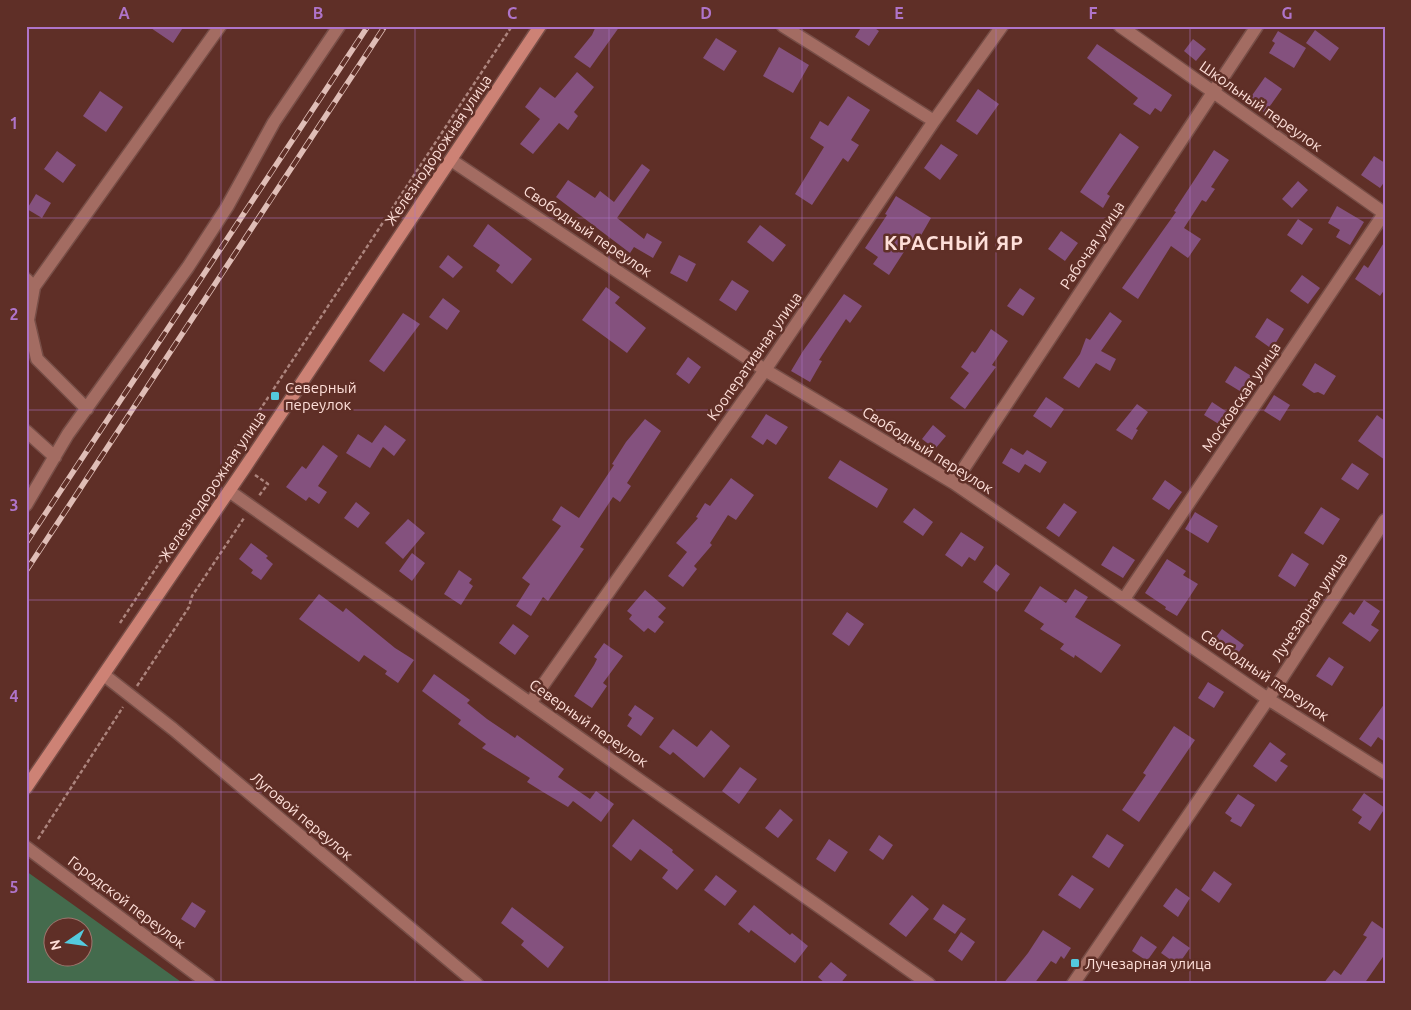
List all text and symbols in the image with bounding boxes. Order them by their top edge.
text: A [118,4,130,22]
text: B [313,4,323,22]
text: C [507,4,517,22]
text: D [700,4,712,22]
text: E [894,4,904,22]
text: F [1089,4,1098,22]
text: G [1281,4,1293,22]
street label: Школьный переулок [1196,57,1326,155]
street label: Железнодорожная улица [381,72,495,228]
text: 1 [9,114,19,132]
street label: Свободный переулок [521,182,656,280]
street label: Рабочая улица [1056,198,1128,292]
district label: КРАСНЫЙ ЯР [884,231,1024,254]
street label: Кооперативная улица [703,289,805,423]
text: 2 [9,305,19,323]
street label: Московская улица [1198,339,1284,455]
place label: Северный переулок [285,379,357,413]
marker: Северный переулок [269,390,281,402]
street label: Свободный переулок [859,403,997,497]
street label: Железнодорожная улица [155,408,269,564]
text: 3 [9,496,19,514]
street label: Лучезарная улица [1267,549,1351,665]
street label: Свободный переулок [1198,626,1333,724]
street label: Северный переулок [526,676,652,771]
text: 4 [9,687,19,705]
street label: Луговой переулок [248,768,357,864]
street label: Городской переулок [65,852,189,952]
text: 5 [9,878,19,896]
north arrow [42,918,92,968]
text: N [46,938,64,952]
place label: Лучезарная улица [1085,955,1211,972]
marker: Лучезарная улица [1069,957,1081,969]

